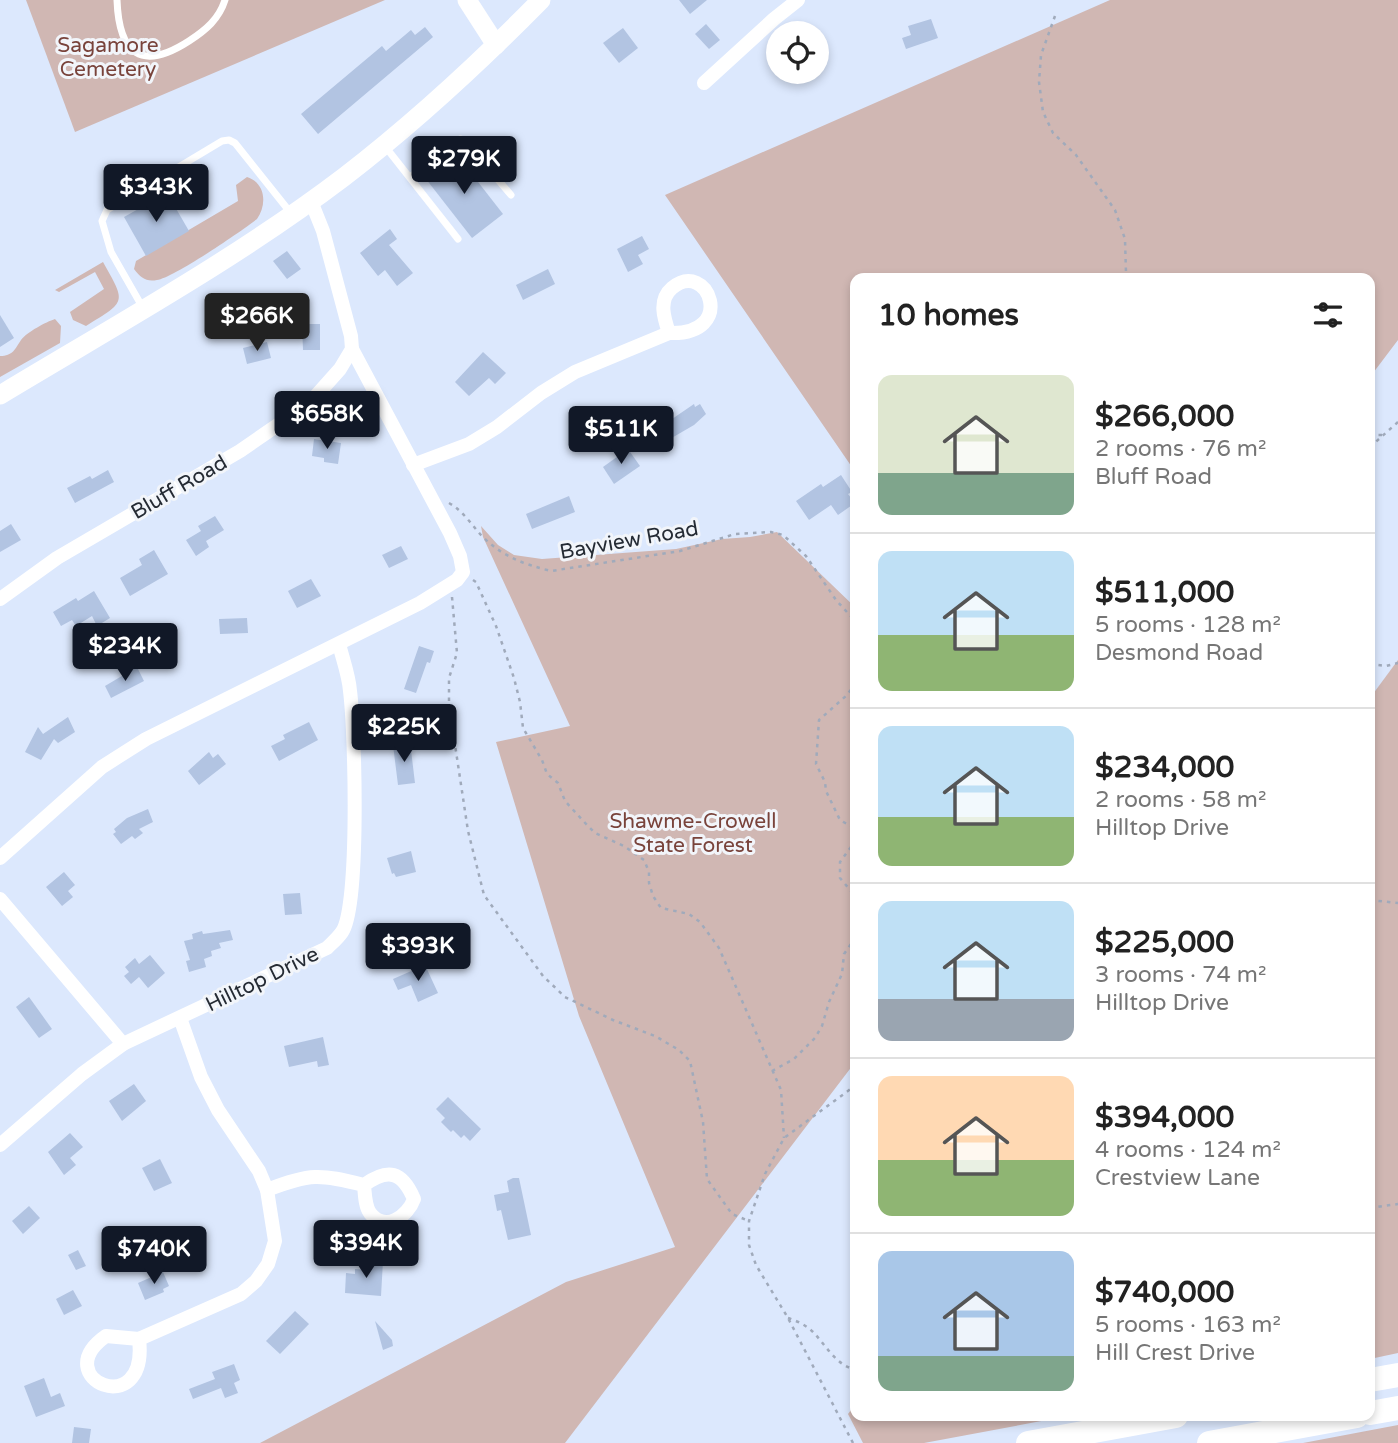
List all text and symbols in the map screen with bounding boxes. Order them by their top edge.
map controls [766,21,829,84]
button: locate [766,21,829,84]
park label: Sagamore Cemetery [57,33,159,82]
pin: $279K [415,136,513,196]
text: $279K [428,145,500,173]
pin: $343K [107,164,205,224]
text: $343K [120,173,192,201]
pin: $266K [208,294,306,353]
icon: filters [1309,296,1347,334]
text: 10 homes [878,297,1019,334]
text: $266K [221,302,293,330]
pin: $658K [278,392,376,451]
text: $266,000 [1095,398,1234,435]
text: $658K [291,400,363,428]
icon: home [934,403,1018,487]
pin: $511K [572,406,670,466]
text: $511K [585,415,657,443]
text: 2 rooms · 76 m² [1095,435,1266,463]
street label: Bluff Road [127,450,232,525]
text: Bluff Road [1095,463,1212,491]
street label: Bayview Road [558,516,700,565]
text: $511,000 [1095,574,1234,611]
icon: home [934,579,1018,663]
text: 5 rooms · 128 m² [1095,611,1281,639]
pin: $234K [76,624,174,683]
text: $234K [89,632,161,660]
text: Desmond Road [1095,639,1263,667]
pin: $225K [355,704,453,764]
text: $225K [368,713,440,741]
text: $234,000 [1095,749,1234,786]
icon: home [934,754,1018,838]
text: 2 rooms · 58 m² [1095,786,1266,814]
park label: Shawme-Crowell State Forest [609,809,777,858]
text: Hilltop Drive [1095,814,1229,842]
pin: $393K [369,923,467,983]
text: $225,000 [1095,924,1234,961]
icon: home [934,929,1018,1013]
text: $393K [382,932,454,960]
street label: Hilltop Drive [202,941,323,1018]
text: 3 rooms · 74 m² [1095,961,1266,989]
text: Hilltop Drive [1095,989,1229,1017]
text: $394,000 [1095,1099,1234,1136]
icon: home [934,1104,1018,1188]
text: 4 rooms · 124 m² [1095,1136,1281,1164]
text: Crestview Lane [1095,1164,1260,1192]
pin: $394K [317,1220,415,1280]
pin: $740K [105,1226,203,1286]
text: $394K [330,1229,402,1257]
text: $740K [118,1235,190,1263]
text: $740,000 [1095,1274,1234,1311]
icon: home [934,1279,1018,1363]
text: 5 rooms · 163 m² [1095,1311,1281,1339]
text: Hill Crest Drive [1095,1339,1255,1367]

